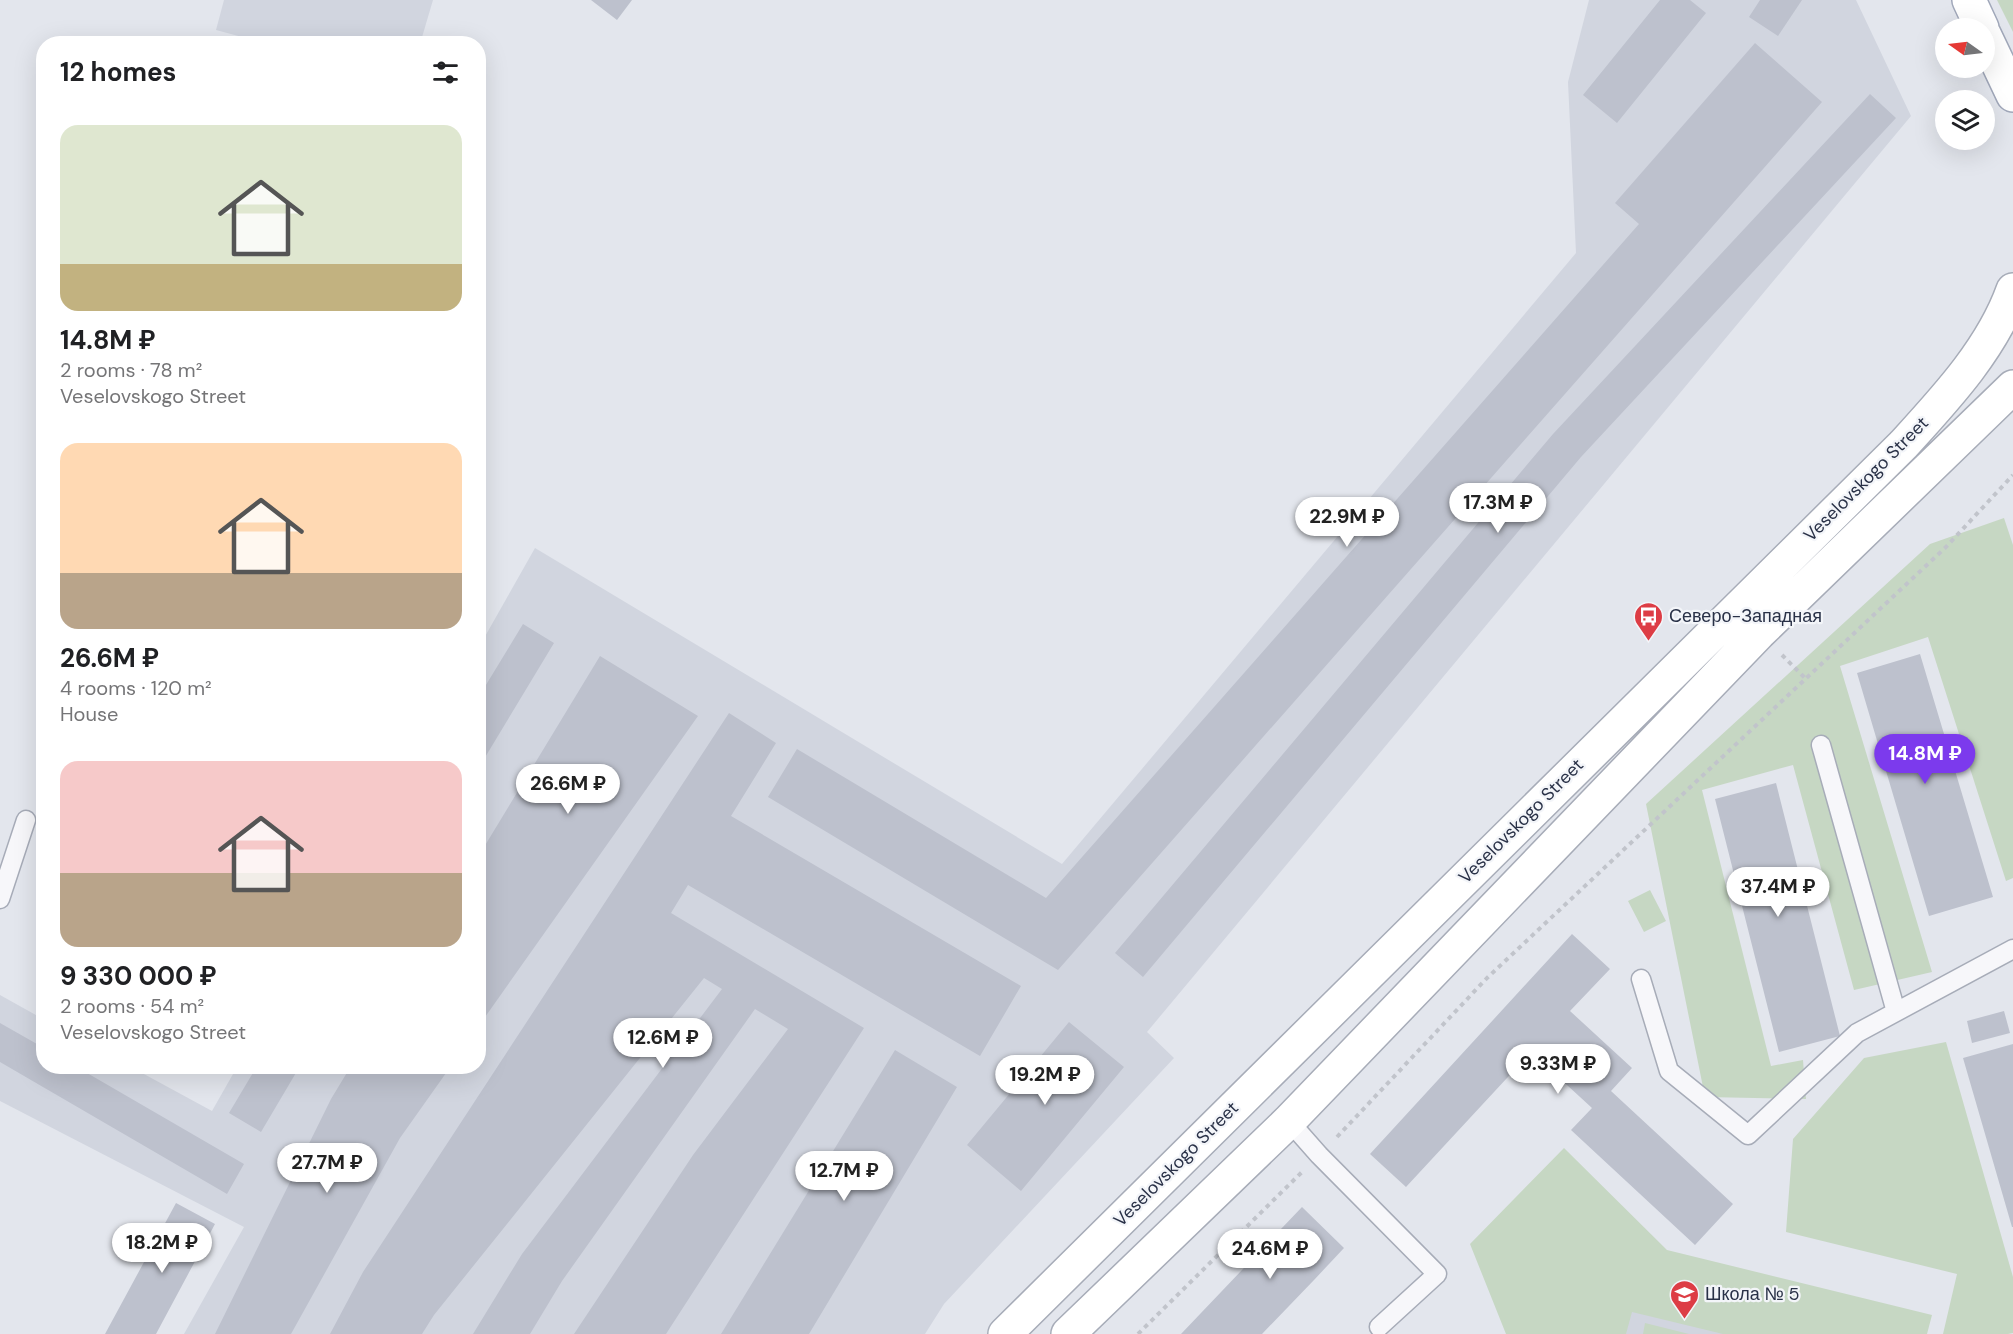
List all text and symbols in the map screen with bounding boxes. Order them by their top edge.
north arrow [1935,18,1995,78]
map controls [1935,18,1995,150]
text: 12 homes [60,55,176,89]
icon: filters [429,56,462,89]
button: layers [1935,90,1995,150]
icon: home [207,164,315,272]
text: 14.8M ₽ [60,323,156,357]
text: 2 rooms · 78 m² [60,357,202,383]
text: Veselovskogo Street [60,383,246,409]
street label: Veselovskogo Street [1798,411,1934,547]
icon: home [207,482,315,590]
pin: 17.3M ₽ [1443,483,1553,534]
text: 17.3M ₽ [1463,489,1533,515]
pin: 22.9M ₽ [1292,497,1402,548]
text: 22.9M ₽ [1309,503,1385,529]
bus stop icon: Северо-Западная [1632,600,1664,642]
place label: Северо-Западная [1669,604,1822,628]
text: 26.6M ₽ [60,641,159,675]
text: 4 rooms · 120 m² [60,675,212,701]
text: House [60,701,118,727]
pin: 14.8M ₽ [1870,734,1980,785]
text: 14.8M ₽ [1888,740,1962,766]
street label: Veselovskogo Street [1453,753,1589,889]
pin: 26.6M ₽ [513,764,623,815]
text: 26.6M ₽ [530,770,606,796]
icon: home [207,800,315,908]
pin: 37.4M ₽ [1723,867,1833,918]
text: 37.4M ₽ [1741,873,1816,899]
text: 9 330 000 ₽ [60,959,216,993]
text: 2 rooms · 54 m² [60,993,204,1019]
pin: 12.6M ₽ [608,1018,718,1069]
text: Veselovskogo Street [60,1019,246,1045]
text: 12.6M ₽ [627,1024,699,1050]
pin: 9.33M ₽ [1503,1044,1613,1095]
text: 9.33M ₽ [1520,1050,1596,1076]
pin: 19.2M ₽ [990,1055,1100,1106]
text: 19.2M ₽ [1009,1061,1081,1087]
street label: Veselovskogo Street [1108,1096,1244,1232]
pin: 27.7M ₽ [272,1143,382,1194]
text: 27.7M ₽ [291,1149,363,1175]
pin: 12.7M ₽ [789,1151,899,1202]
text: 12.7M ₽ [809,1157,879,1183]
pin: 18.2M ₽ [107,1223,217,1274]
text: 18.2M ₽ [126,1229,198,1255]
pin: 24.6M ₽ [1215,1229,1325,1280]
text: 24.6M ₽ [1231,1235,1309,1261]
school or university icon: Школа № 5 [1668,1278,1700,1320]
place label: Школа № 5 [1705,1282,1800,1306]

